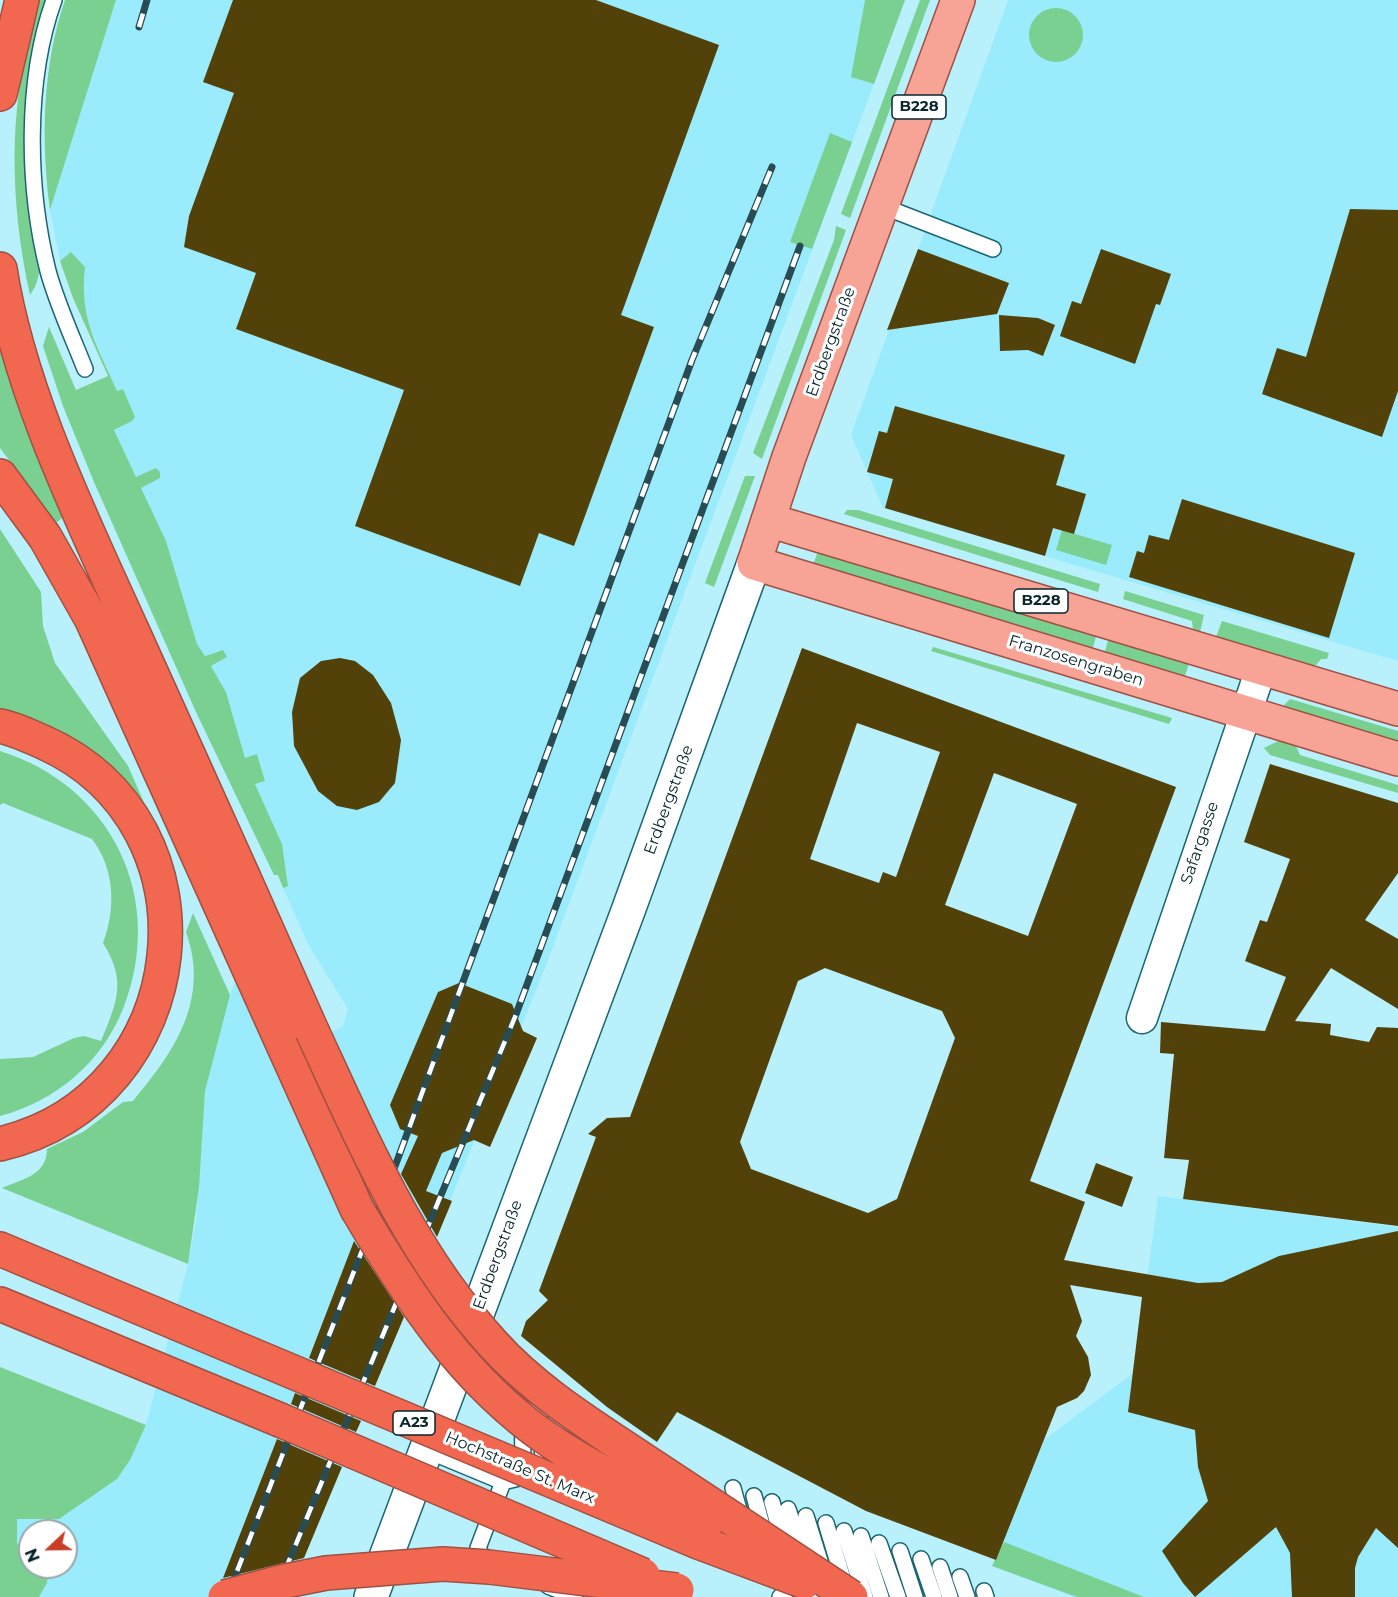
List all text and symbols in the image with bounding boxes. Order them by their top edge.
road number: B228 [892,95,946,119]
street label: Erdbergstraße [802,285,860,399]
road number: B228 [1014,589,1068,613]
street label: Franzosengraben [1006,631,1146,691]
street label: Erdbergstraße [640,743,698,857]
street label: Safargasse [1177,799,1223,887]
street label: Erdbergstraße [469,1198,527,1312]
road number: A23 [393,1411,435,1435]
street label: Hochstraße St. Marx [442,1428,598,1508]
north arrow [18,1519,78,1579]
text: N [21,1546,44,1565]

